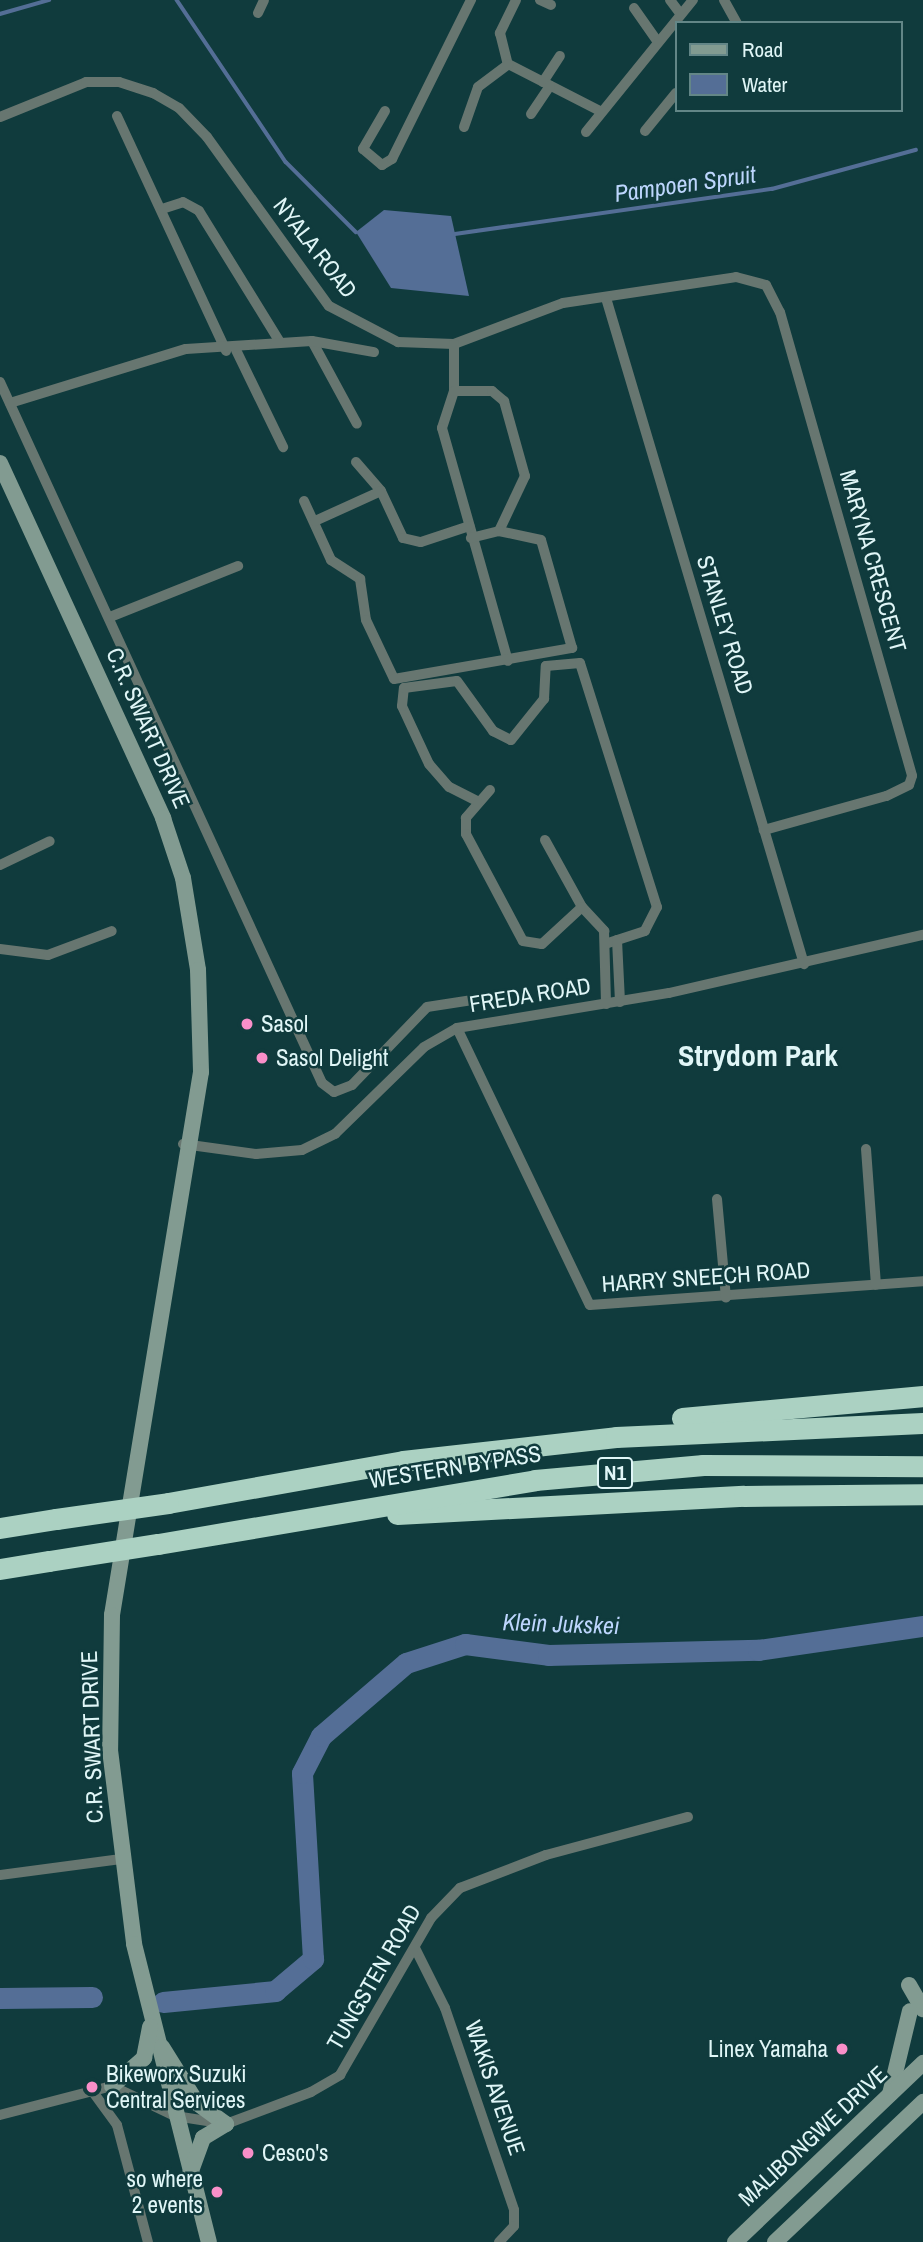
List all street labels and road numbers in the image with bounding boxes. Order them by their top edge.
street label: NYALA ROAD [267,192,363,304]
street label: MARYNA CRESCENT [834,466,912,656]
street label: STANLEY ROAD [691,552,759,698]
street label: C.R. SWART DRIVE [100,643,196,813]
street label: FREDA ROAD [467,972,593,1018]
street label: HARRY SNEECH ROAD [601,1256,811,1298]
street label: WESTERN BYPASS [367,1440,543,1494]
road number: N1 [596,1456,634,1490]
street label: C.R. SWART DRIVE [75,1650,109,1824]
street label: TUNGSTEN ROAD [321,1899,427,2055]
street label: WAKIS AVENUE [459,2017,531,2159]
street label: MALIBONGWE DRIVE [733,2060,893,2212]

